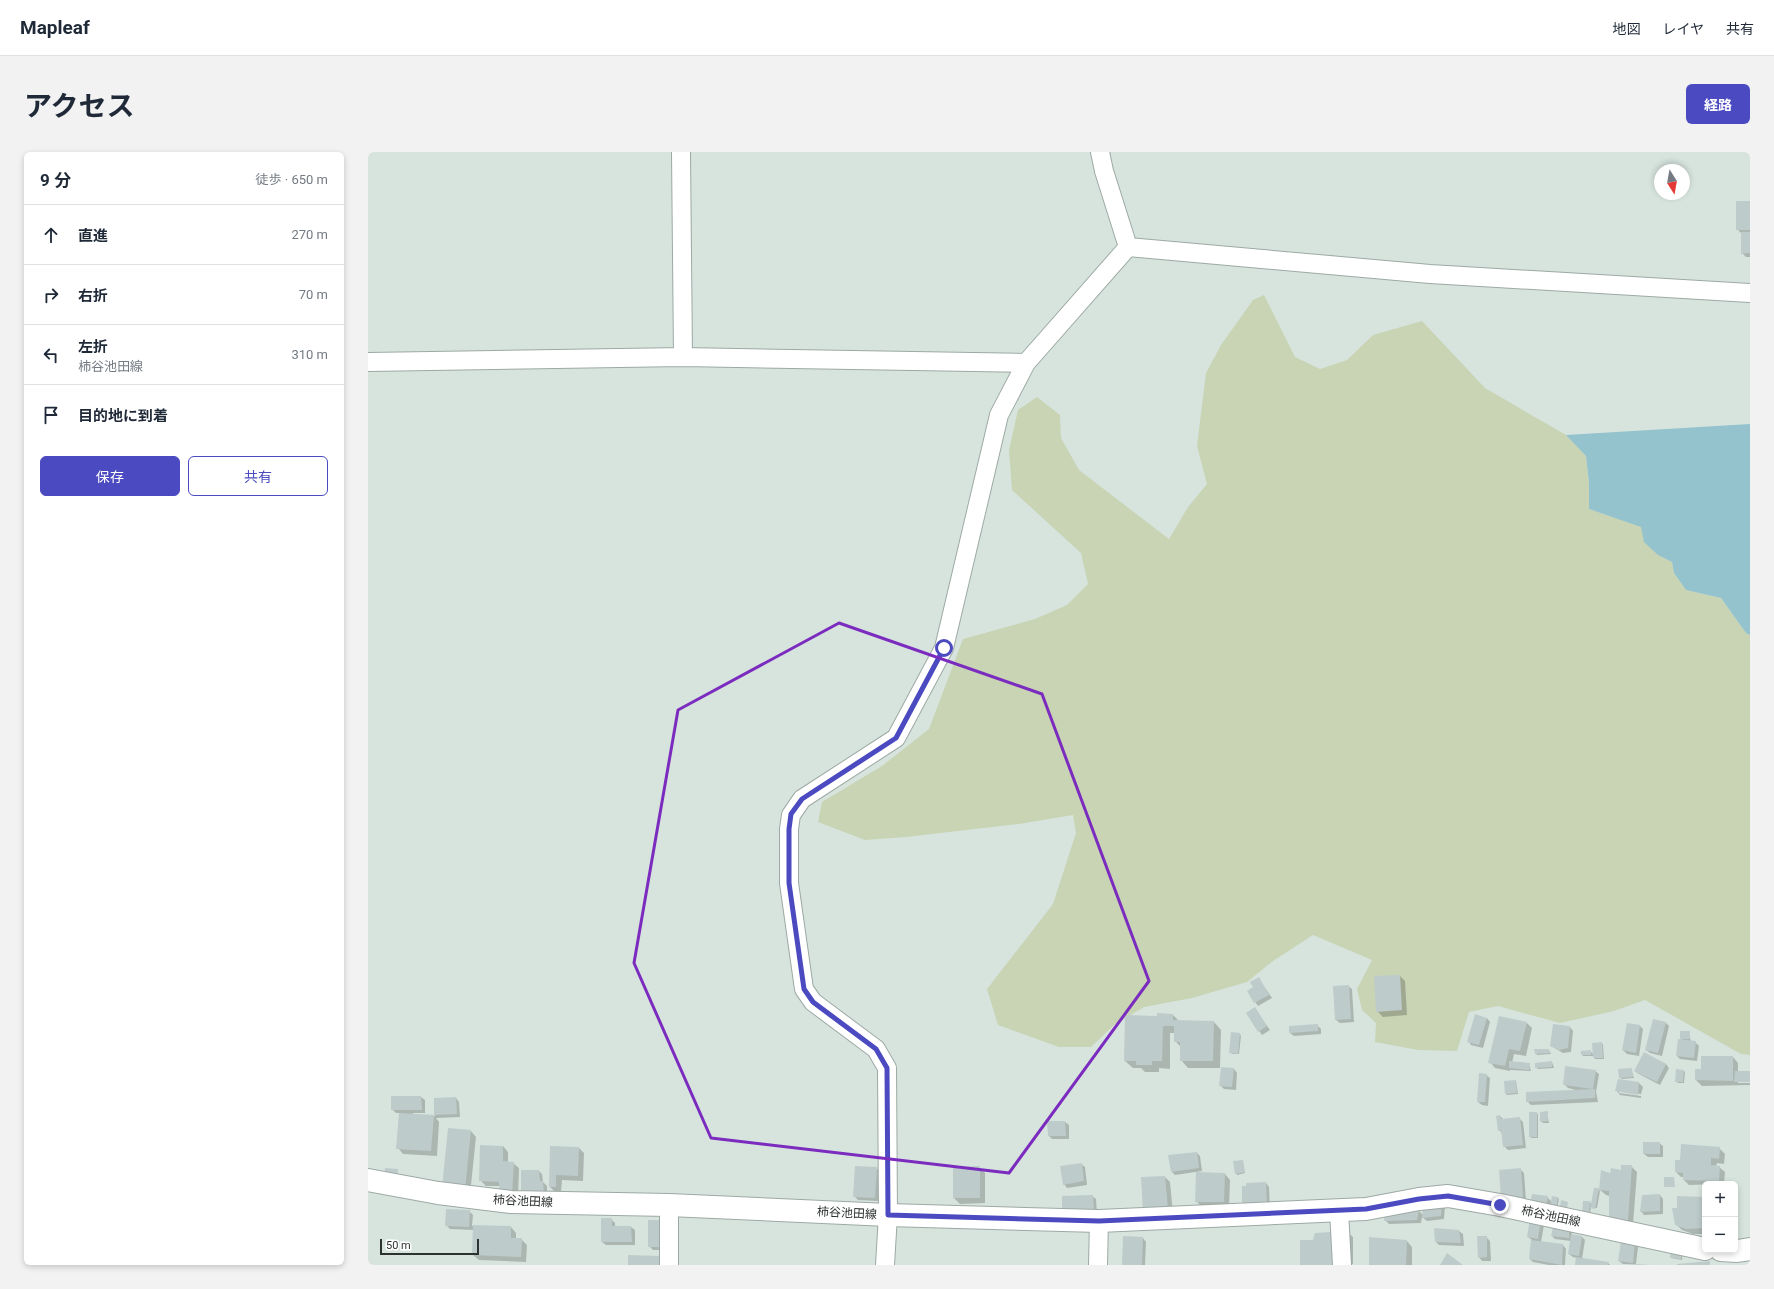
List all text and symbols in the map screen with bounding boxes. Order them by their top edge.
text: Mapleaf [20,16,90,39]
text: 地図 [1612,21,1640,37]
text: レイヤ [1662,21,1704,37]
text: 共有 [1726,21,1754,37]
button: 経路 [1686,84,1750,124]
text: アクセス [24,90,135,123]
north arrow [1654,164,1690,200]
text: 9 分 [40,170,71,190]
text: 徒歩 · 650 m [256,172,328,187]
icon: ahead [40,224,62,246]
text: 直進 [78,227,108,245]
text: 270 m [291,227,328,242]
icon: right [40,284,62,306]
text: 右折 [78,287,108,305]
text: 70 m [299,287,328,302]
text: 左折 [78,338,108,356]
icon: left [40,344,62,366]
text: 310 m [291,347,328,362]
text: 柿谷池田線 [78,359,143,374]
icon: arrive [40,404,62,426]
text: 目的地に到着 [78,407,168,425]
button: 保存 [40,456,180,496]
button: 共有 [188,456,328,496]
route start [935,639,953,657]
map controls [1702,1181,1738,1253]
button: + [1702,1181,1738,1217]
street label: 柿谷池田線 [493,1192,553,1210]
route end [1491,1196,1509,1214]
street label: 柿谷池田線 [1520,1203,1582,1229]
street label: 柿谷池田線 [817,1204,877,1222]
button: − [1702,1217,1738,1253]
scale bar [380,1237,479,1256]
text: 50 m [386,1239,411,1252]

